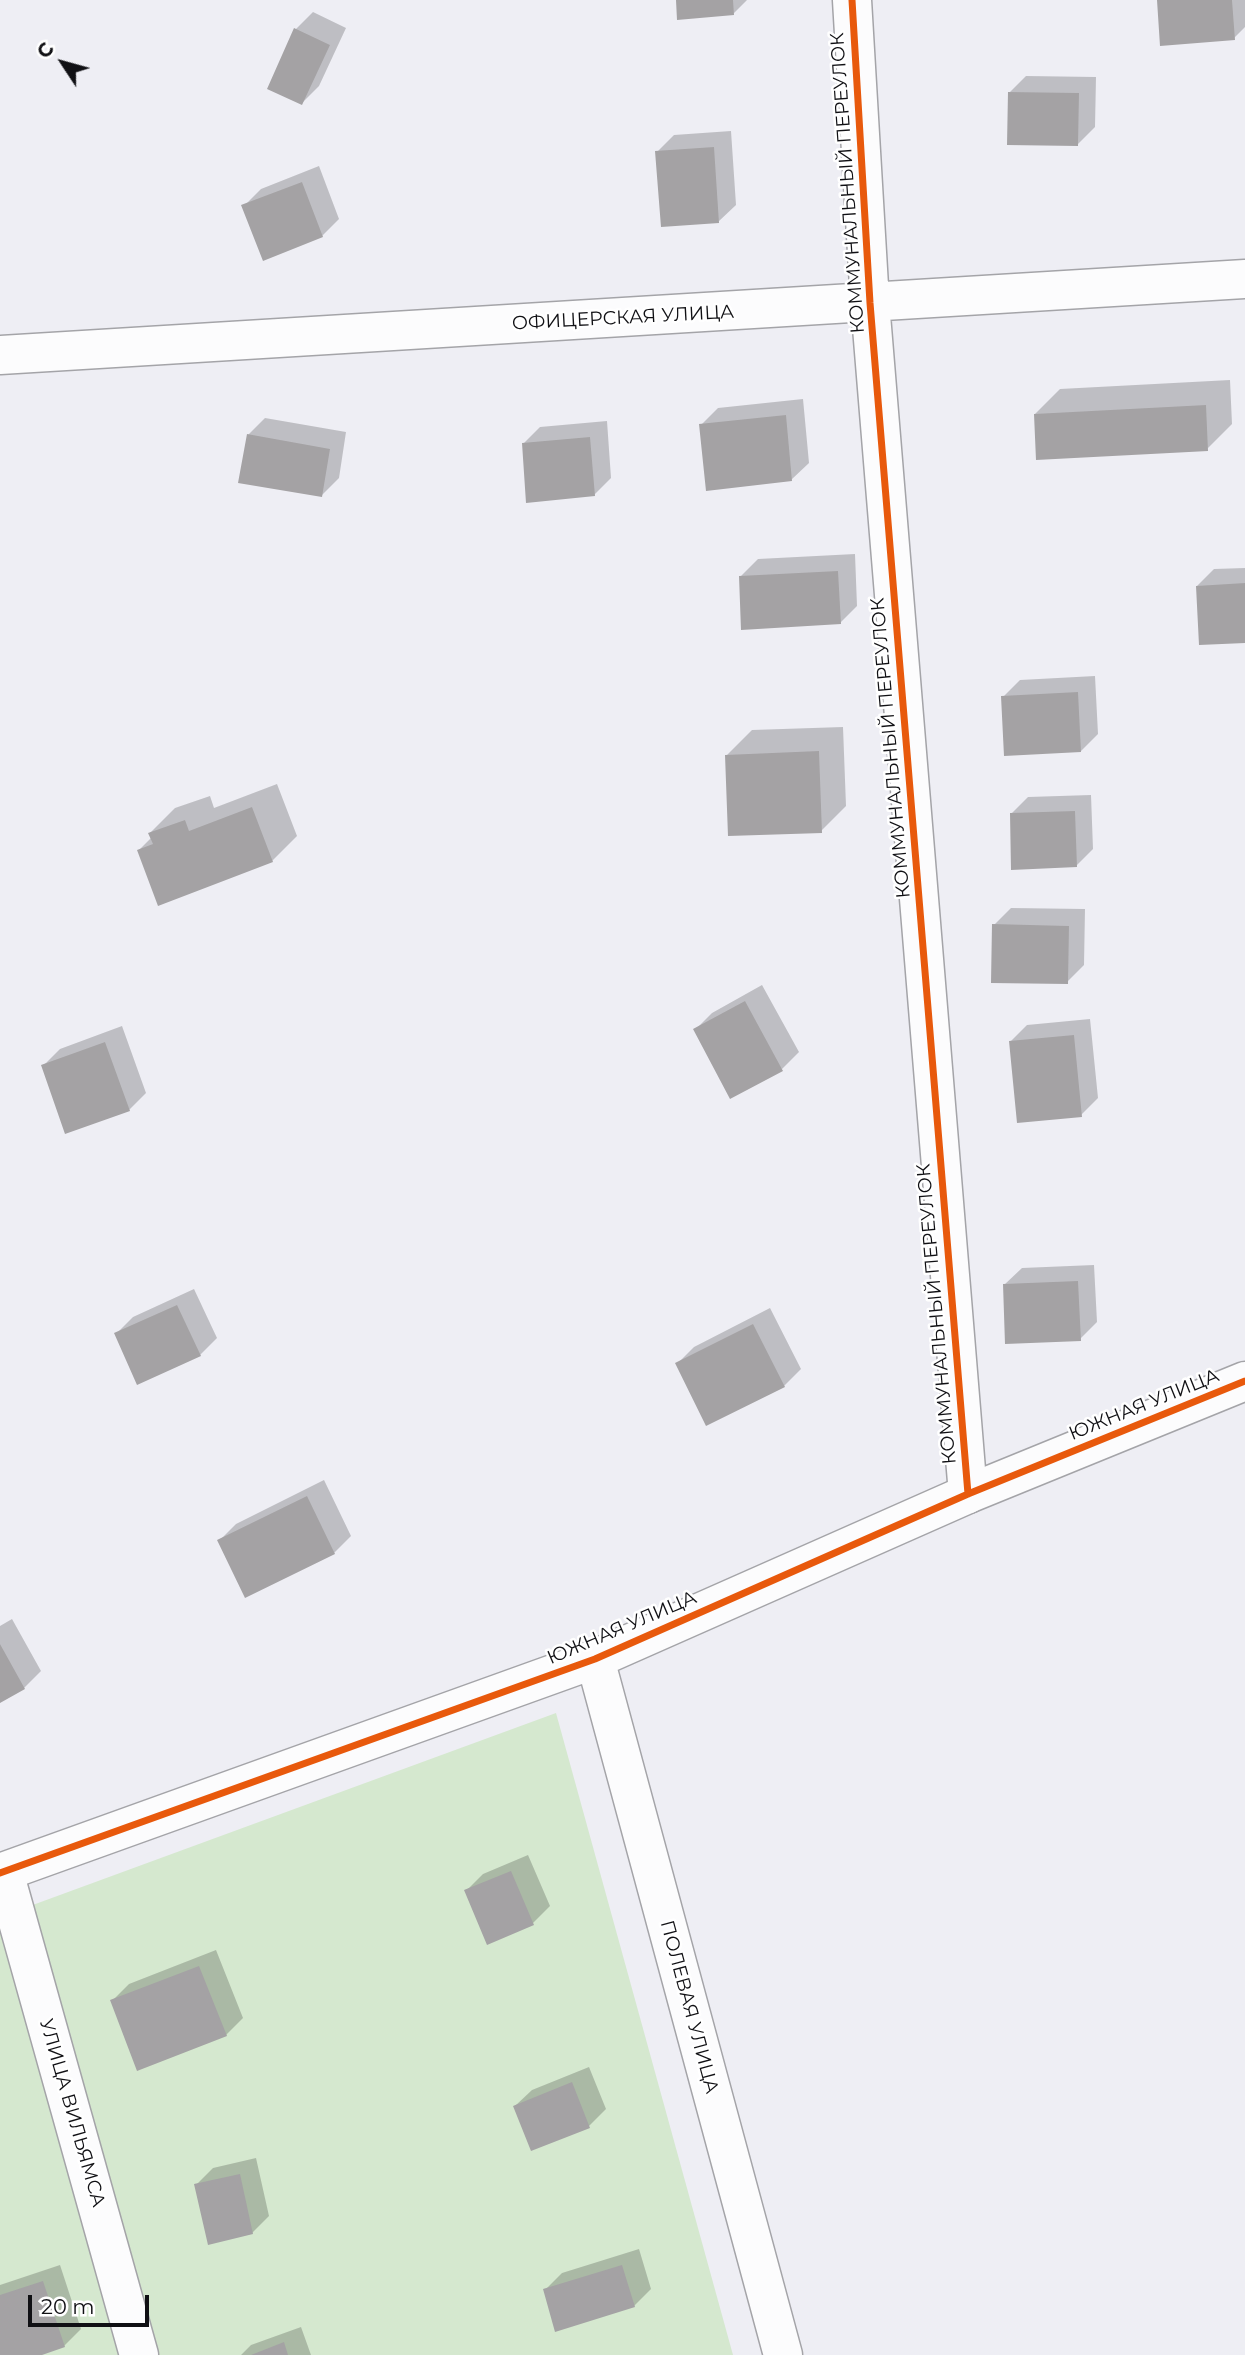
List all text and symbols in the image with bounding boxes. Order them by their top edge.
north arrow [28,28,98,98]
street label: КОММУНАЛЬНЫЙ ПЕРЕУЛОК [826,32,870,334]
text: С [32,38,59,63]
street label: ОФИЦЕРСКАЯ УЛИЦА [511,301,735,335]
street label: КОММУНАЛЬНЫЙ ПЕРЕУЛОК [867,597,915,899]
street label: КОММУНАЛЬНЫЙ ПЕРЕУЛОК [913,1163,961,1465]
street label: ЮЖНАЯ УЛИЦА [1066,1364,1222,1446]
street label: ЮЖНАЯ УЛИЦА [544,1586,700,1670]
street label: ПОЛЕВАЯ УЛИЦА [655,1918,723,2096]
street label: УЛИЦА ВИЛЬЯМСА [34,2016,110,2210]
scale bar [32,2282,152,2326]
text: 20 m [41,2294,95,2319]

